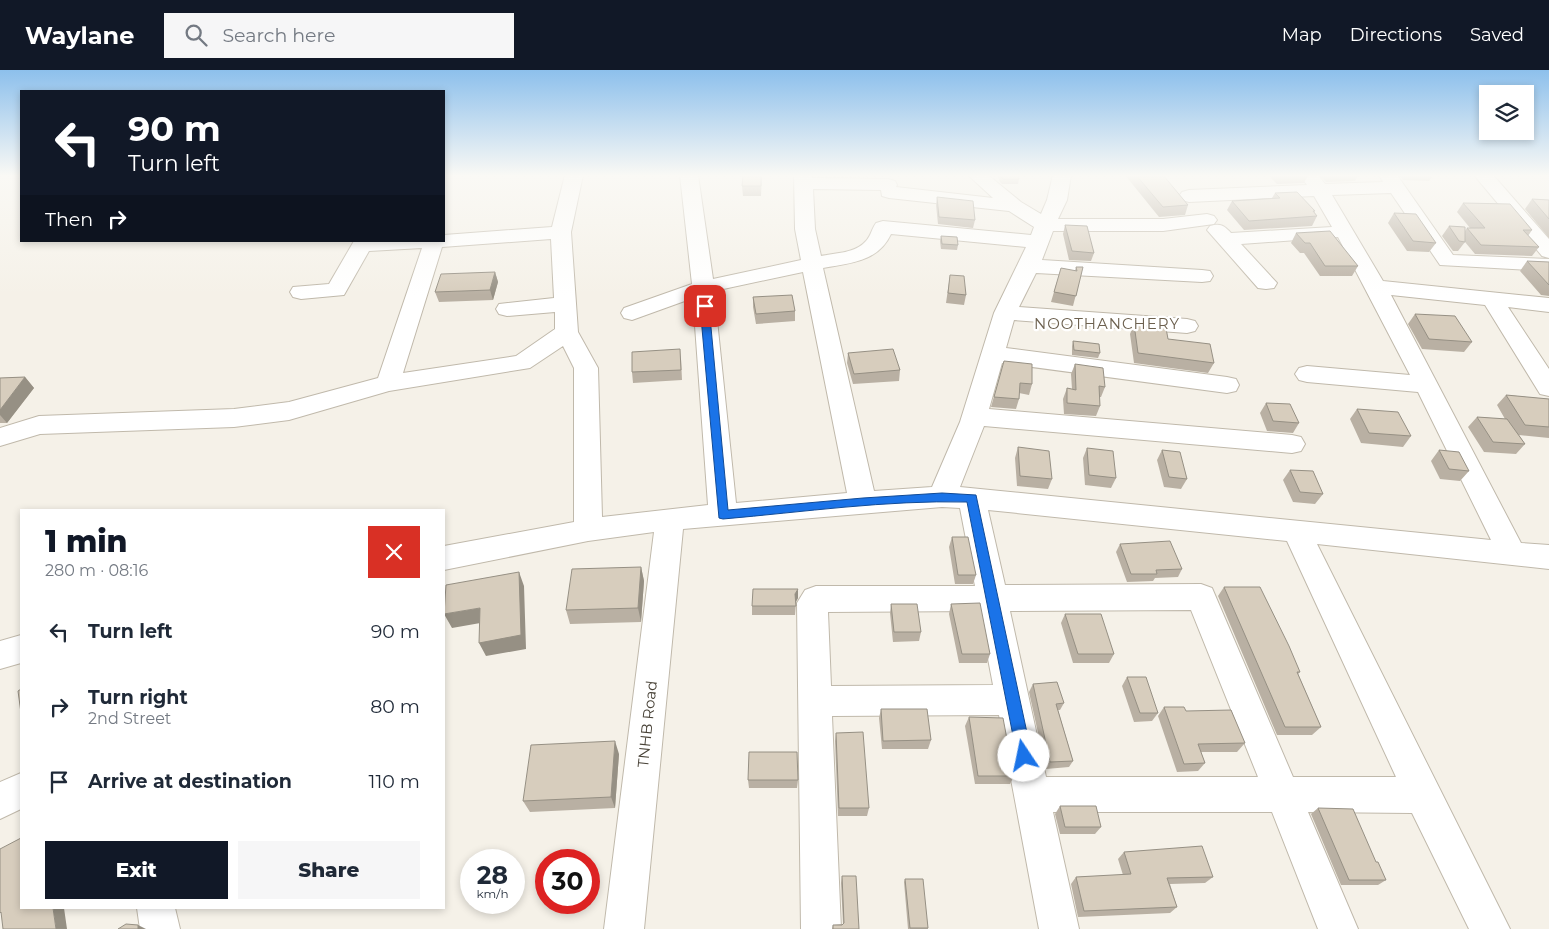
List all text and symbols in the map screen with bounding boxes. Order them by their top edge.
search box [164,13,514,58]
text: Waylane [25,21,134,50]
icon: search [182,21,210,49]
text: Search here [222,24,335,47]
text: Map [1282,24,1322,46]
text: Directions [1350,24,1442,46]
text: Saved [1470,24,1524,46]
map controls [1479,85,1534,140]
button: layers [1479,85,1534,140]
text: 90 m [128,107,221,150]
icon: left [45,110,110,175]
text: Turn left [128,150,220,177]
icon: right [103,205,131,233]
text: Then [45,208,93,231]
pin [684,285,726,327]
icon: arrive [691,292,719,320]
district label: NOOTHANCHERY [1034,314,1180,333]
text: 1 min [45,523,128,560]
button: close [368,526,420,578]
text: 280 m · 08:16 [45,561,148,580]
icon: left [45,618,73,646]
text: Turn left [88,620,173,643]
text: 90 m [371,620,420,643]
street label: TNHB Road [633,680,661,768]
text: Turn right [88,686,188,709]
icon: right [45,693,73,721]
text: 80 m [370,695,420,718]
text: 2nd Street [88,709,171,728]
position arrow [997,729,1049,781]
icon: arrive [45,768,73,796]
text: Arrive at destination [88,770,292,793]
text: 110 m [369,770,420,793]
button: Exit [45,841,228,899]
button: Share [238,841,420,899]
speed limit sign: 30 [535,849,600,914]
text: 28 [477,860,508,890]
text: km/h [476,886,509,901]

